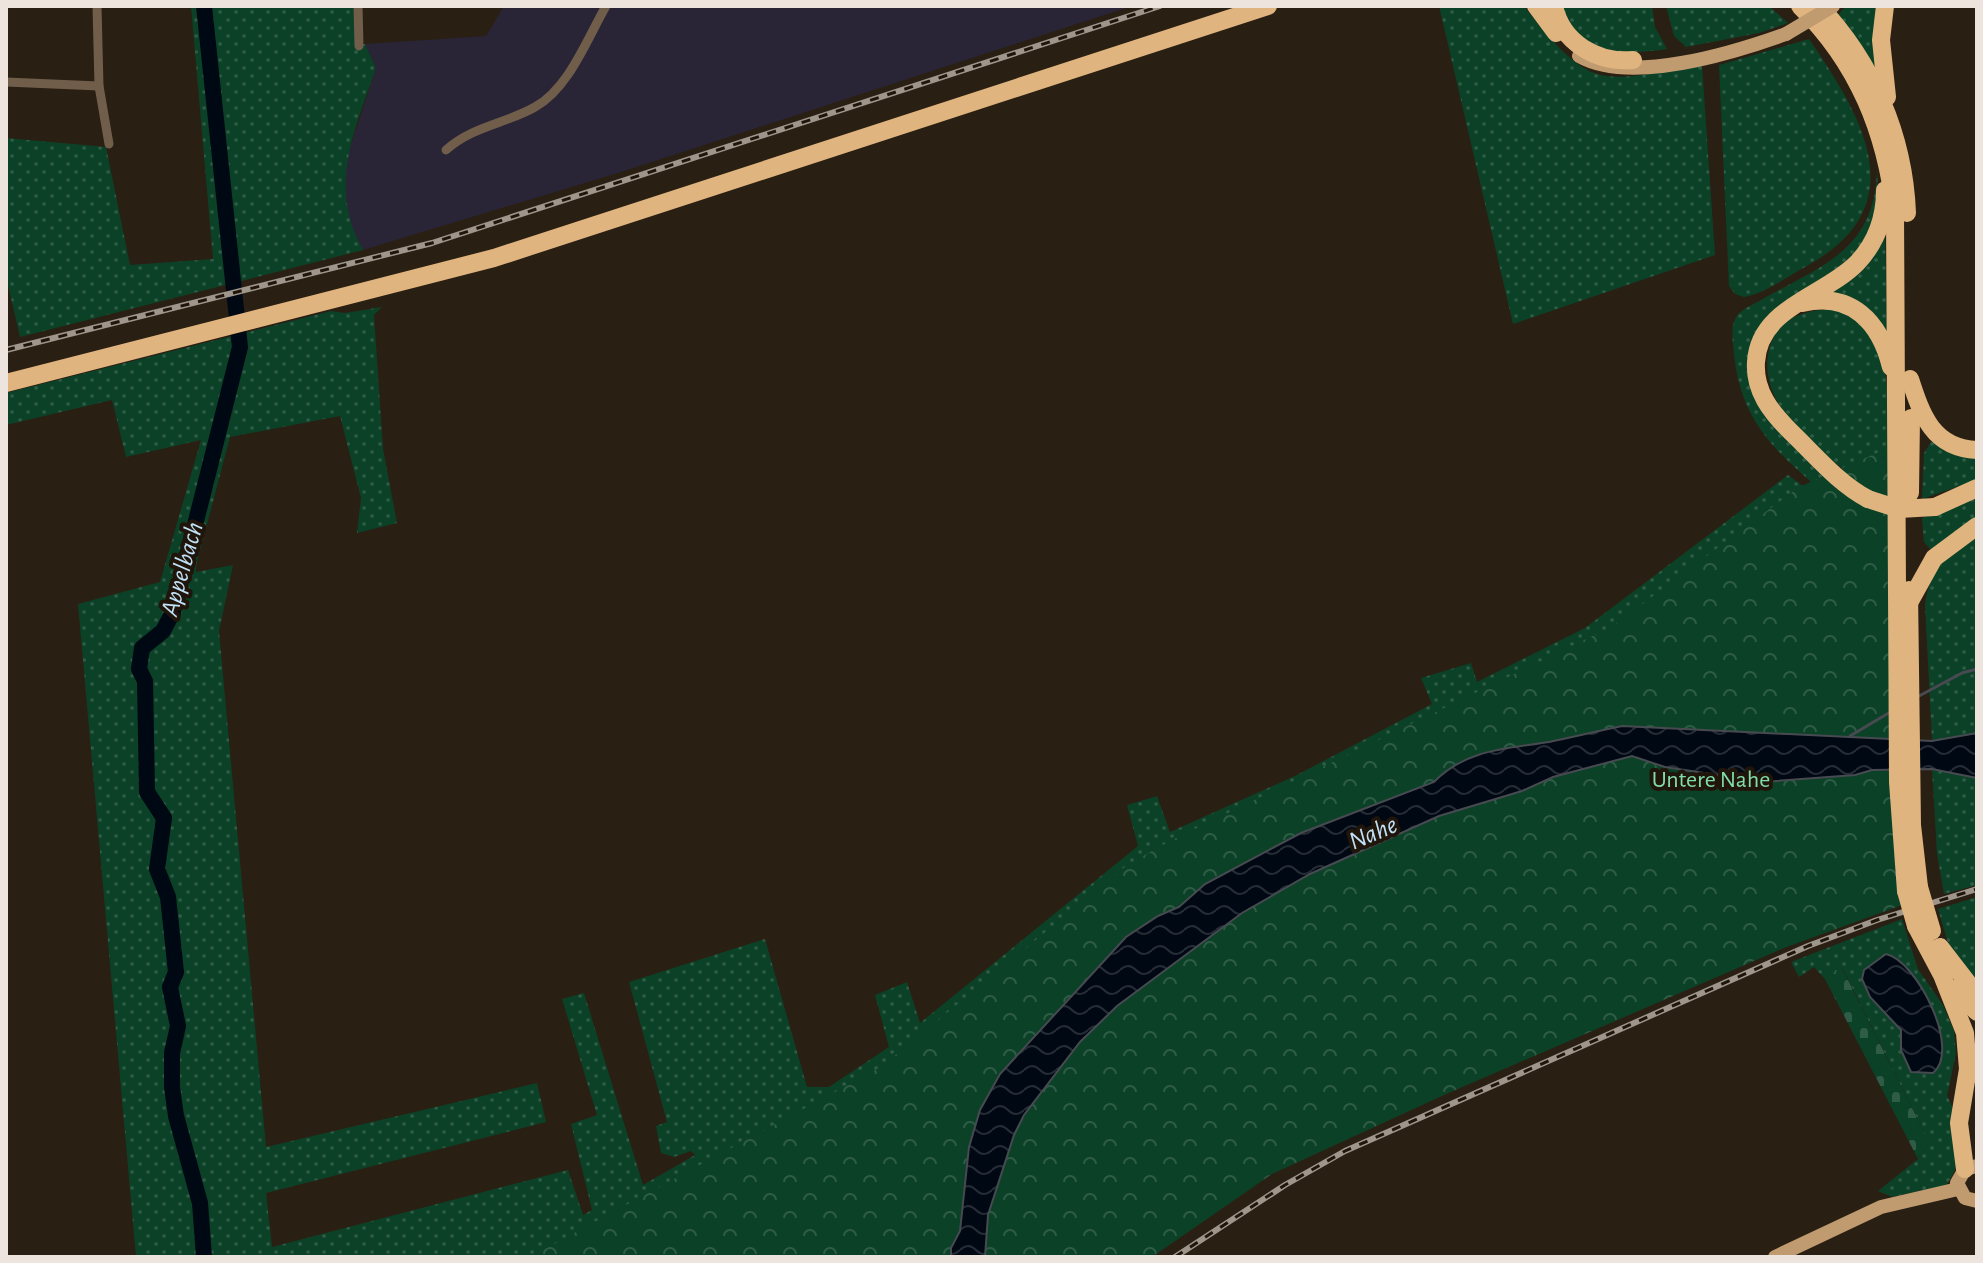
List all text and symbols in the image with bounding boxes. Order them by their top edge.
water label: Appelbach [156,519,208,620]
park label: Untere Nahe [1652,768,1770,792]
water label: Nahe [1345,811,1401,855]

